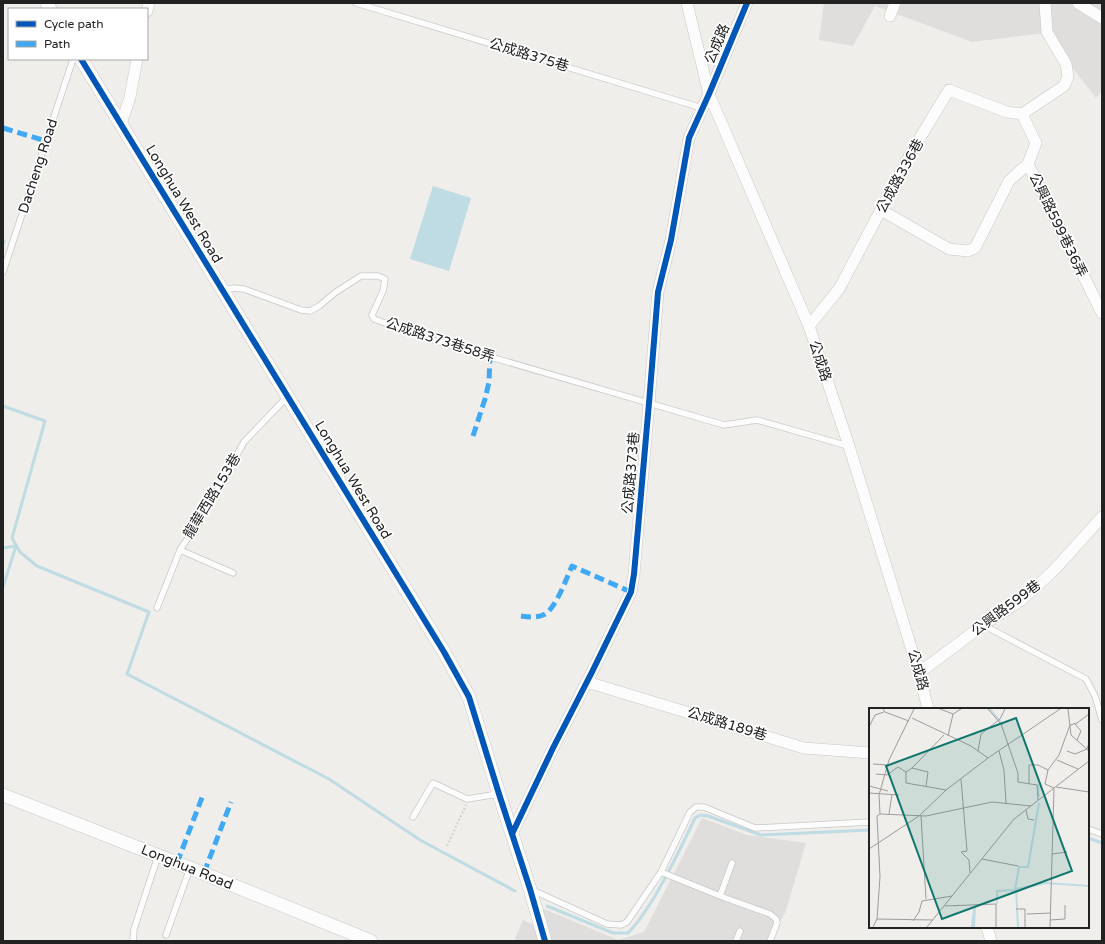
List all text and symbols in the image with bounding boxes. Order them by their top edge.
legend [8,8,148,60]
text: Cycle path [44,17,103,31]
street label: 公成路 [701,21,733,67]
street label: 公成路375巷 [487,35,571,75]
text: Path [44,37,70,51]
street label: Dacheng Road [15,117,61,215]
street label: 公成路336巷 [873,136,927,216]
street label: Longhua West Road [142,142,226,266]
street label: 公興路599巷36弄 [1025,170,1091,280]
street label: 公成路373巷58弄 [383,314,497,366]
street label: 公成路 [805,338,835,384]
street label: Longhua West Road [311,418,395,542]
street label: 公成路373巷 [619,431,643,515]
street label: 龍華西路153巷 [180,450,244,542]
street label: 公興路599巷 [968,576,1044,640]
street label: 公成路 [904,647,932,693]
street label: 公成路189巷 [685,704,769,744]
inset map [869,708,1089,928]
street label: Longhua Road [139,841,235,893]

